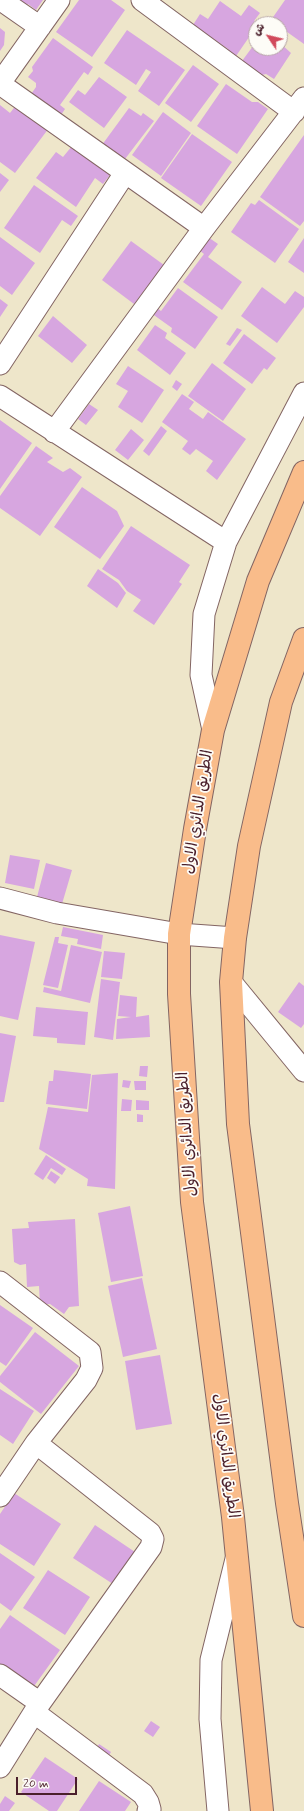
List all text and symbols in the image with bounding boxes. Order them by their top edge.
north arrow [248,16,288,56]
text: ش [250,21,268,39]
street label: الطريق الدائري الاول [180,749,218,875]
street label: الطريق الدائري الاول [174,1071,202,1197]
street label: الطريق الدائري الاول [208,1393,242,1519]
scale bar [18,1769,79,1795]
text: 20 m [23,1776,49,1792]

